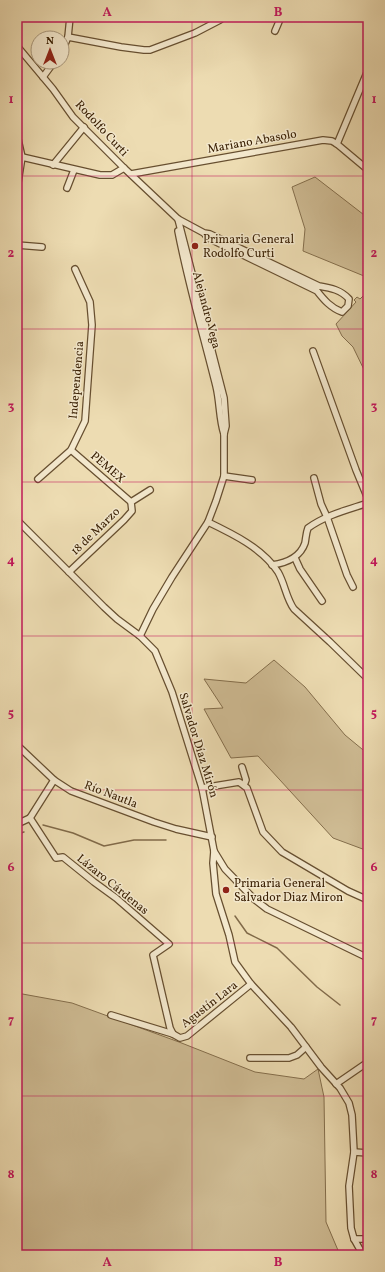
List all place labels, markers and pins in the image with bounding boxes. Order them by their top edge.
place label: Primaria General Rodolfo Curti [203,232,295,262]
marker: Primaria General Rodolfo Curti [190,241,200,251]
place label: Primaria General Salvador Diaz Miron [234,876,343,906]
marker: Primaria General Salvador Diaz Miron [221,885,231,895]

